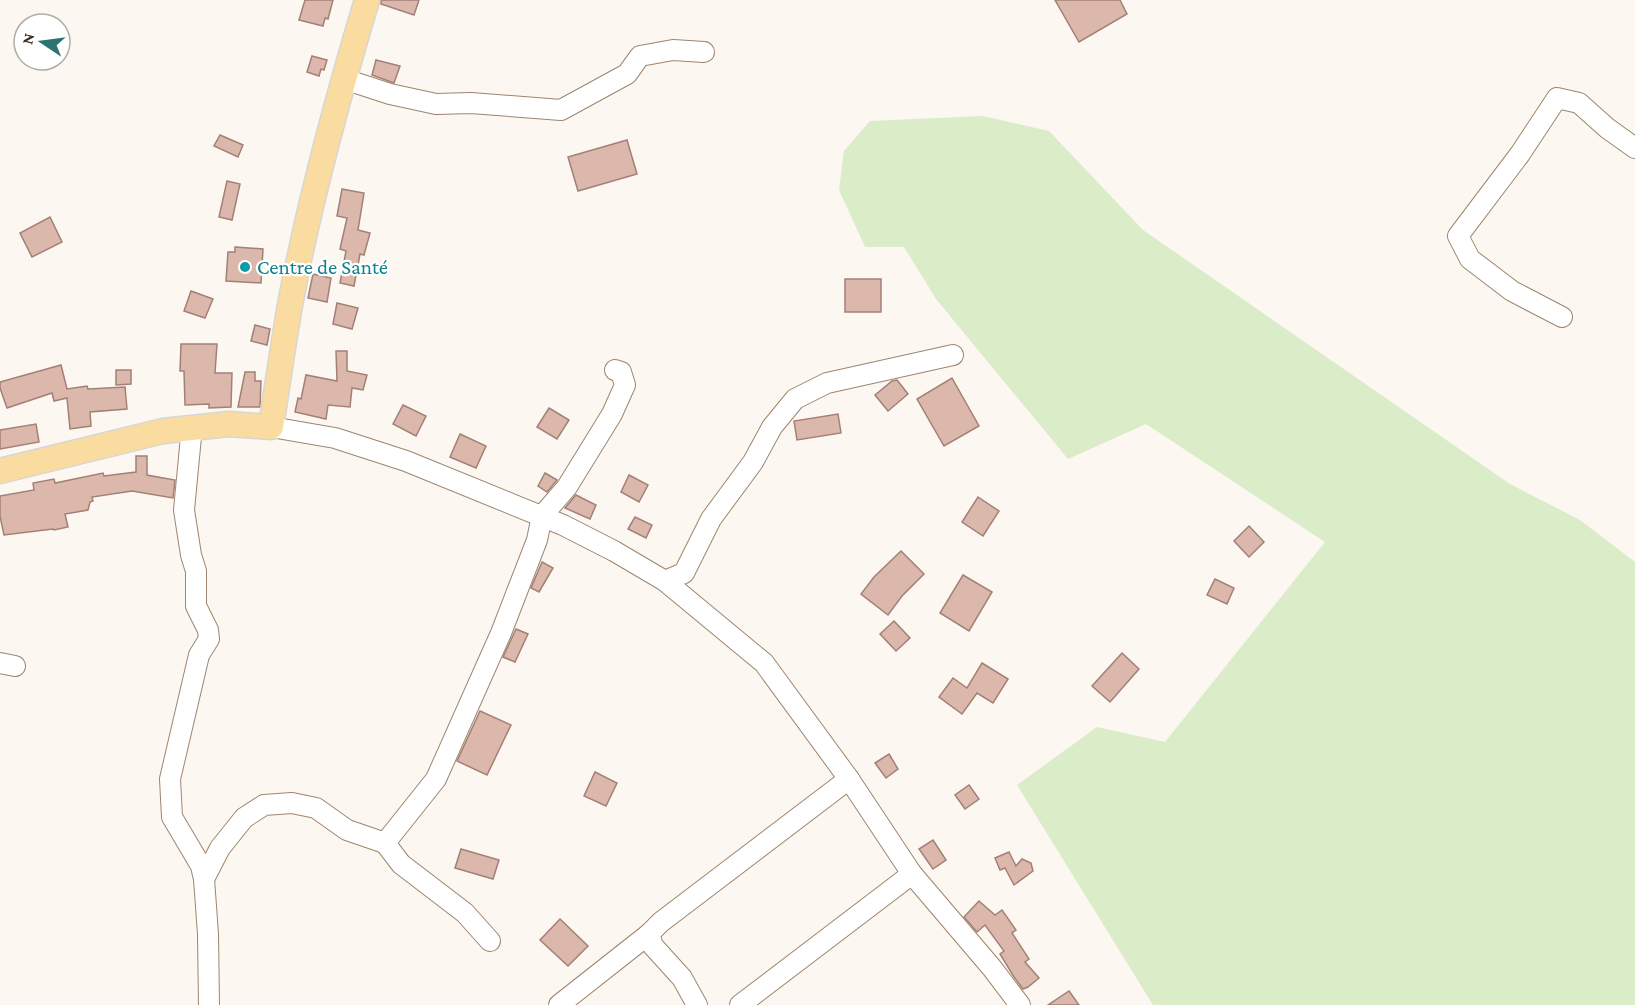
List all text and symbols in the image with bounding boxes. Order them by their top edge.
north arrow [12,12,72,72]
text: N [18,31,37,46]
place label: Centre de Santé [257,255,388,279]
marker: Centre de Santé [238,260,252,274]

